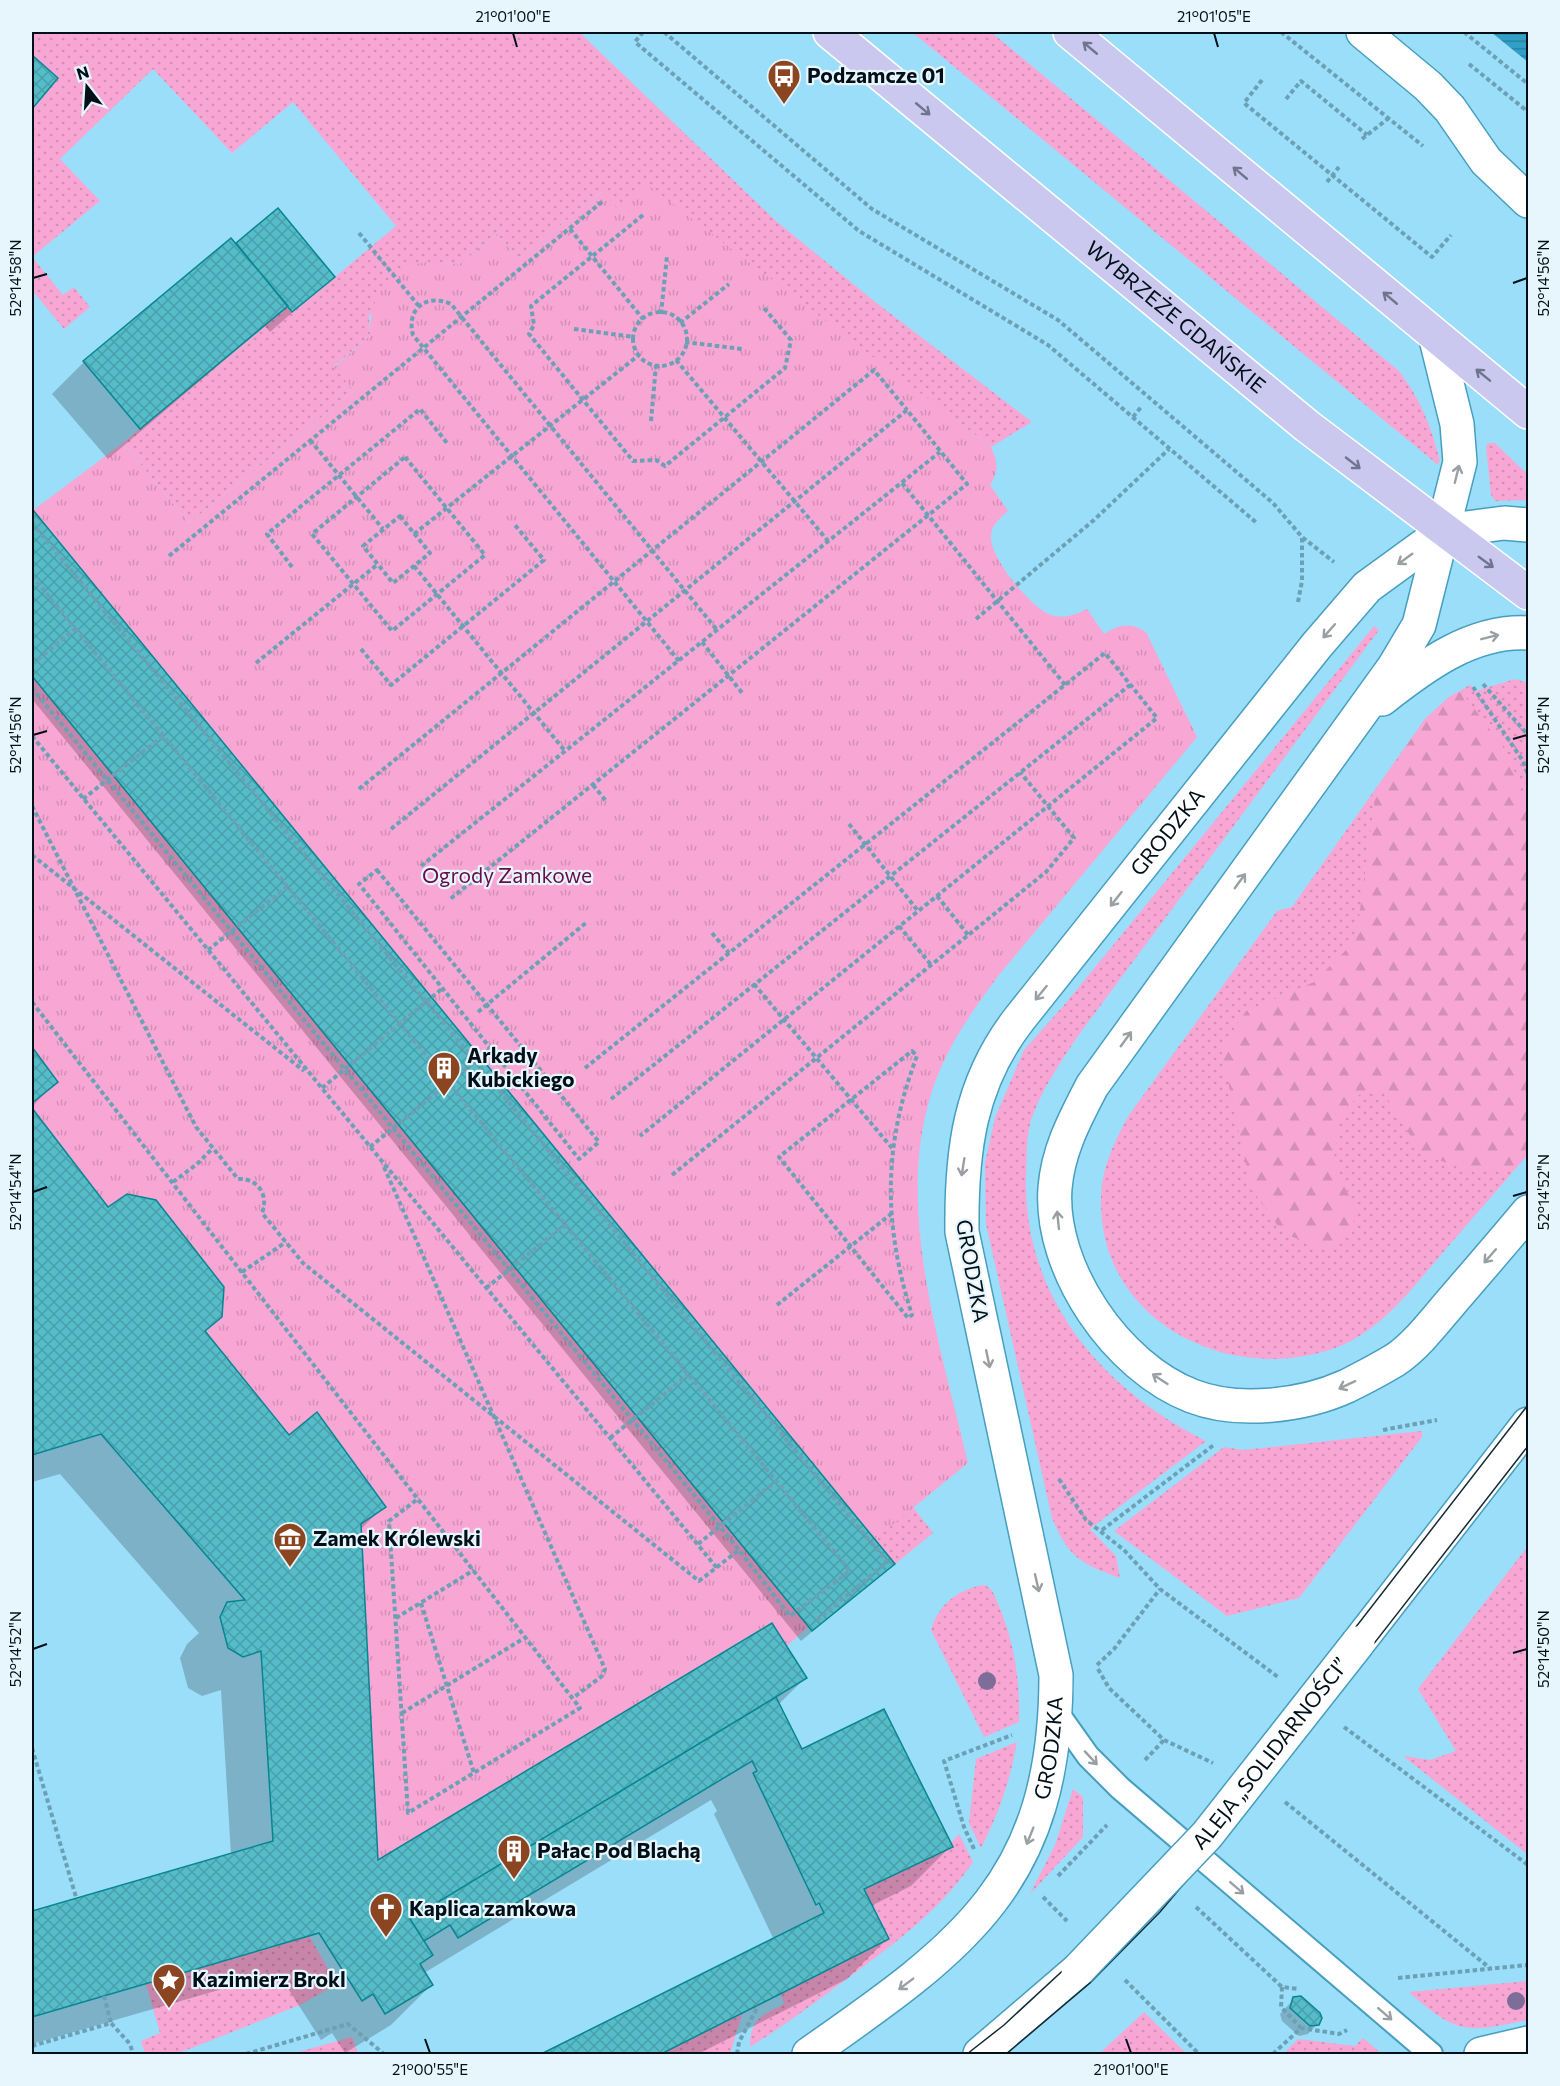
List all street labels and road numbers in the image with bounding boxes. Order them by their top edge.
street label: WYBRZEŻE GDAŃSKIE [1082,235,1271,398]
street label: GRODZKA [1124,783,1209,880]
street label: GRODZKA [952,1217,995,1324]
street label: ALEJA „SOLIDARNOŚCI” [1186,1652,1353,1854]
street label: GRODZKA [1028,1696,1067,1802]

